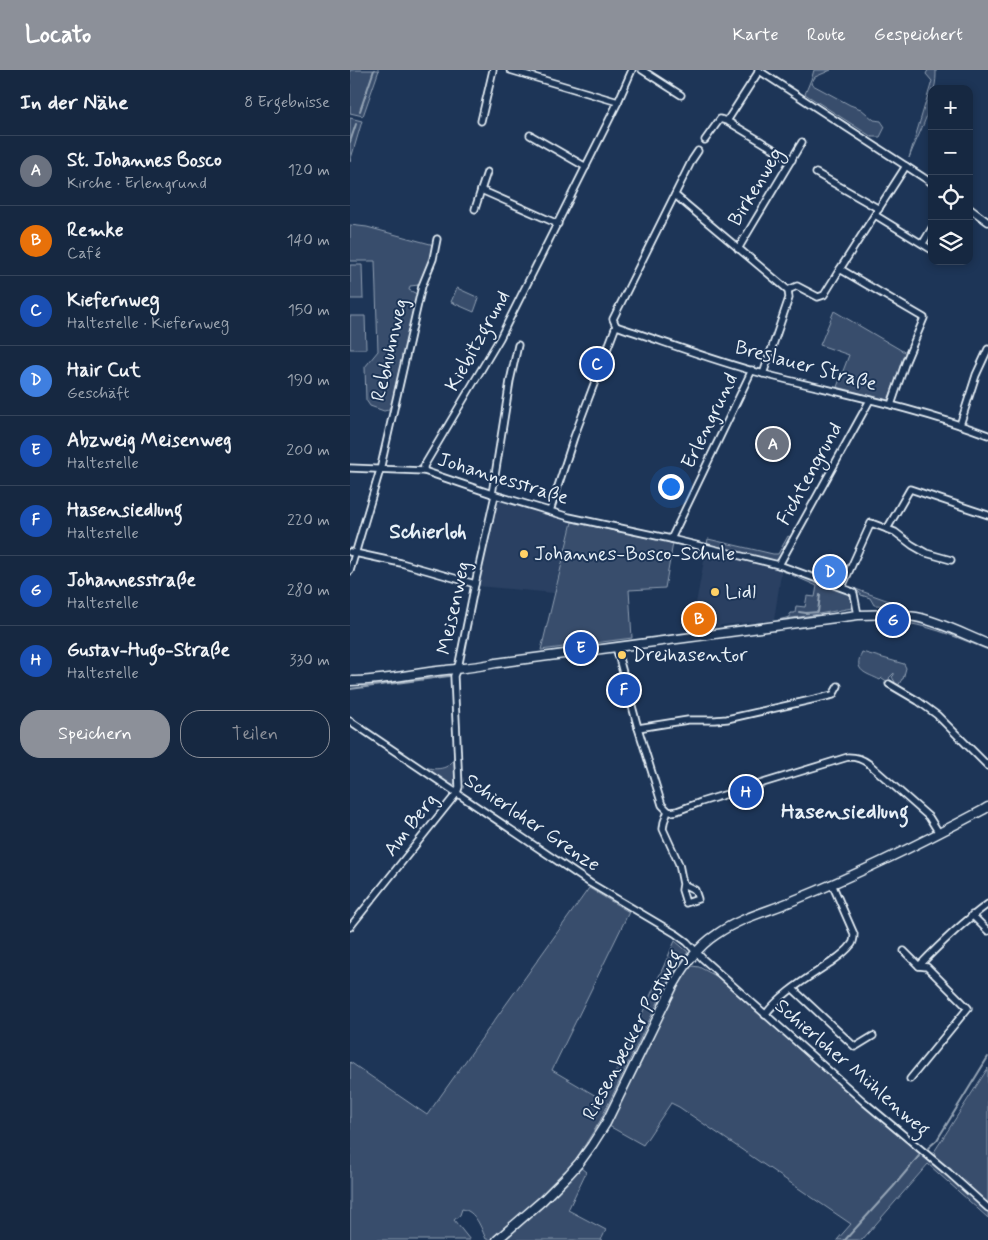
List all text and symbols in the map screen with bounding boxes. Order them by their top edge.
text: Locato [25,20,91,51]
text: Karte [733,23,779,47]
text: Route [807,23,846,47]
text: Gespeichert [874,23,963,47]
map controls [928,85,973,265]
button: + [928,85,973,130]
text: In der Nähe [20,89,128,117]
text: 8 Ergebnisse [244,92,330,113]
button: − [928,130,973,175]
street label: Birkenweg [722,143,791,232]
text: St. Johannes Bosco [67,148,222,173]
text: A [31,160,41,181]
text: 120 m [288,160,330,181]
text: Kirche · Erlengrund [67,173,207,194]
button: locate [928,175,973,220]
text: Remke [67,218,124,243]
button: layers [928,220,973,265]
text: B [31,230,41,251]
text: 140 m [286,230,330,251]
text: Café [67,243,101,264]
street label: Kiebitzgrund [439,286,519,397]
text: Kiefernweg [67,288,160,313]
street label: Rebhuhnweg [365,296,415,404]
text: C [30,300,42,321]
text: 150 m [288,300,330,321]
text: Haltestelle · Kiefernweg [67,313,229,334]
street label: Breslauer Straße [732,334,880,398]
pin: C [581,345,613,383]
text: Hair Cut [67,358,141,383]
street label: Erlengrund [675,369,745,473]
text: D [30,370,42,391]
text: 190 m [287,370,330,391]
text: Geschäft [67,383,129,404]
street label: Fichtengrund [771,418,850,531]
pin: A [757,425,789,463]
text: Abzweig Meisenweg [67,428,232,453]
text: E [31,440,41,461]
text: 200 m [286,440,330,461]
street label: Johannesstraße [434,446,572,512]
text: Haltestelle [67,453,139,474]
your location [658,474,684,500]
text: Hasensiedlung [67,498,183,523]
text: F [32,510,40,531]
text: 220 m [287,510,330,531]
district label: Schierloh [389,518,467,546]
text: Haltestelle [67,523,139,544]
place label: Johannes-Bosco-Schule [534,541,735,568]
marker: Johannes-Bosco-Schule [518,548,530,560]
pin: D [814,553,846,591]
street label: Meisenweg [431,559,477,657]
text: Johannesstraße [67,568,196,593]
place label: Lidl [725,579,756,606]
text: G [31,580,41,601]
text: 280 m [287,580,330,601]
marker: Lidl [709,586,721,598]
text: Haltestelle [67,593,139,614]
pin: B [683,600,715,638]
pin: G [877,601,909,639]
pin: E [565,629,597,667]
text: Gustav-Hugo-Straße [67,638,230,663]
place label: Dreihasentor [632,642,748,669]
marker: Dreihasentor [616,649,628,661]
text: H [31,650,41,671]
text: 330 m [289,650,330,671]
text: Haltestelle [67,663,139,684]
pin: F [608,671,640,709]
button: Speichern [20,710,170,758]
button: Teilen [180,710,330,758]
street label: Schierloher Grenze [459,767,605,879]
pin: H [730,773,762,811]
street label: Am Berg [378,788,444,862]
district label: Hasensiedlung [781,798,909,828]
street label: Riesenbecker Postweg [577,945,691,1126]
street label: Schierloher Mühlenweg [767,993,936,1145]

